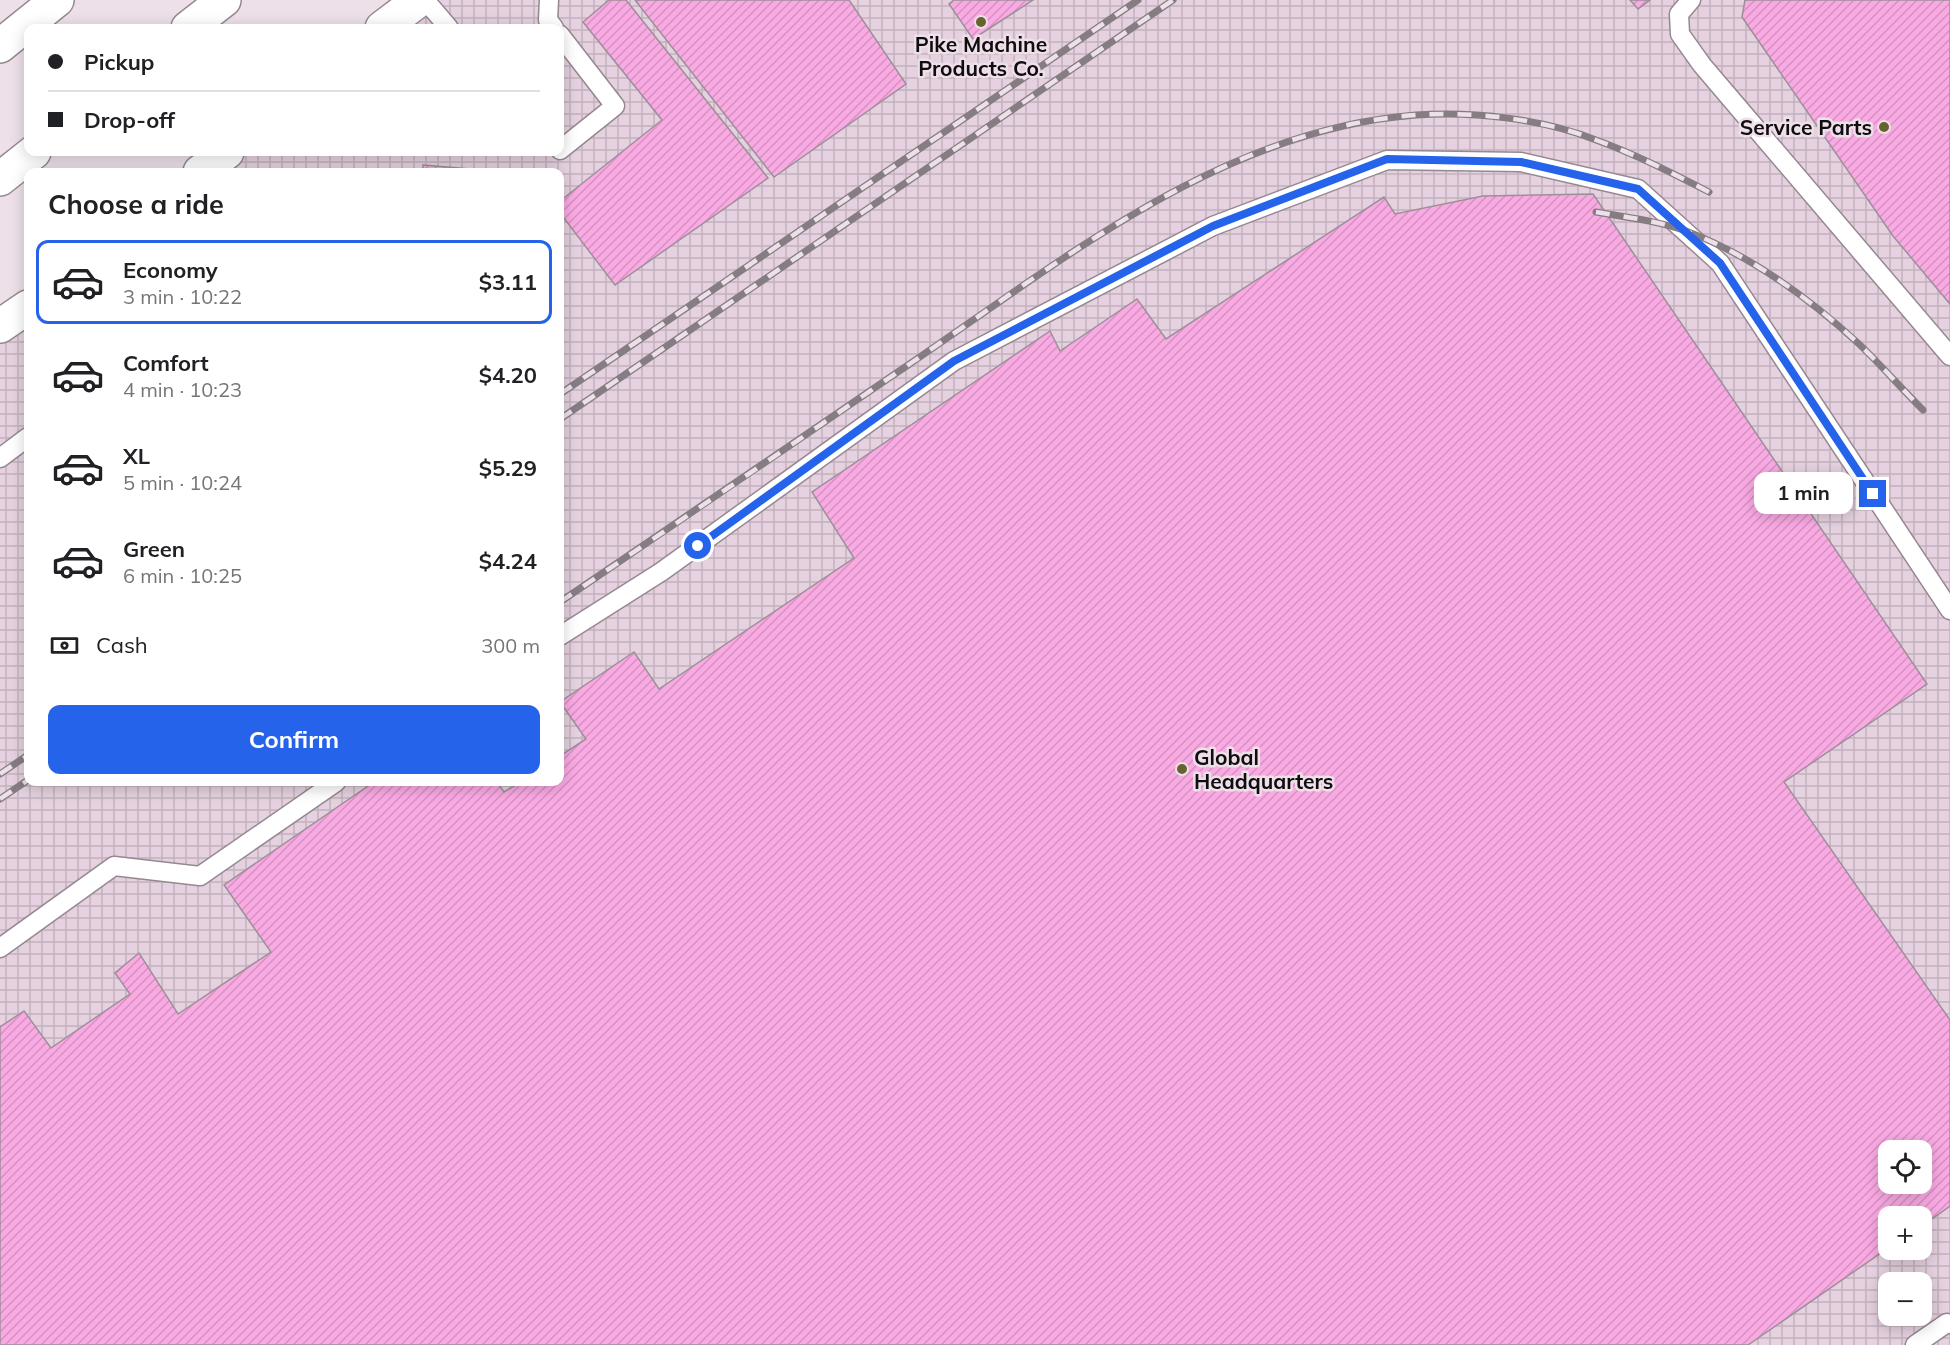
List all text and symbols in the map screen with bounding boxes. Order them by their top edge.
marker: Pike Machine Products Co. [974,15,988,29]
place label: Pike Machine Products Co. [915,31,1047,81]
text: Pickup [84,48,154,76]
text: Drop-off [84,106,175,134]
place label: Service Parts [1740,114,1872,140]
marker: Service Parts [1877,120,1891,134]
text: Choose a ride [48,187,224,221]
icon: car [51,255,105,309]
text: Economy [123,256,218,284]
text: $3.11 [479,268,537,296]
text: 3 min · 10:22 [123,284,242,309]
icon: car [51,348,105,402]
text: Comfort [123,349,209,377]
text: $4.20 [479,361,537,389]
text: 4 min · 10:23 [123,377,242,402]
icon: car [51,441,105,495]
text: XL [123,442,150,470]
text: $5.29 [479,454,537,482]
text: 5 min · 10:24 [123,470,242,495]
callout: 1 min [1753,473,1852,515]
text: 1 min [1777,480,1830,505]
route end [1859,480,1886,507]
route start [684,532,711,559]
icon: car [51,534,105,588]
text: Green [123,535,185,563]
text: $4.24 [479,547,537,575]
text: 6 min · 10:25 [123,563,242,588]
icon: cash [48,629,81,662]
text: Cash [96,631,148,659]
text: 300 m [481,633,540,658]
button: Confirm [48,705,540,774]
place label: Global Headquarters [1194,744,1333,794]
marker: Global Headquarters [1175,762,1189,776]
map controls [1878,1140,1932,1326]
button: locate [1878,1140,1932,1194]
button: + [1878,1206,1932,1260]
button: − [1878,1272,1932,1326]

